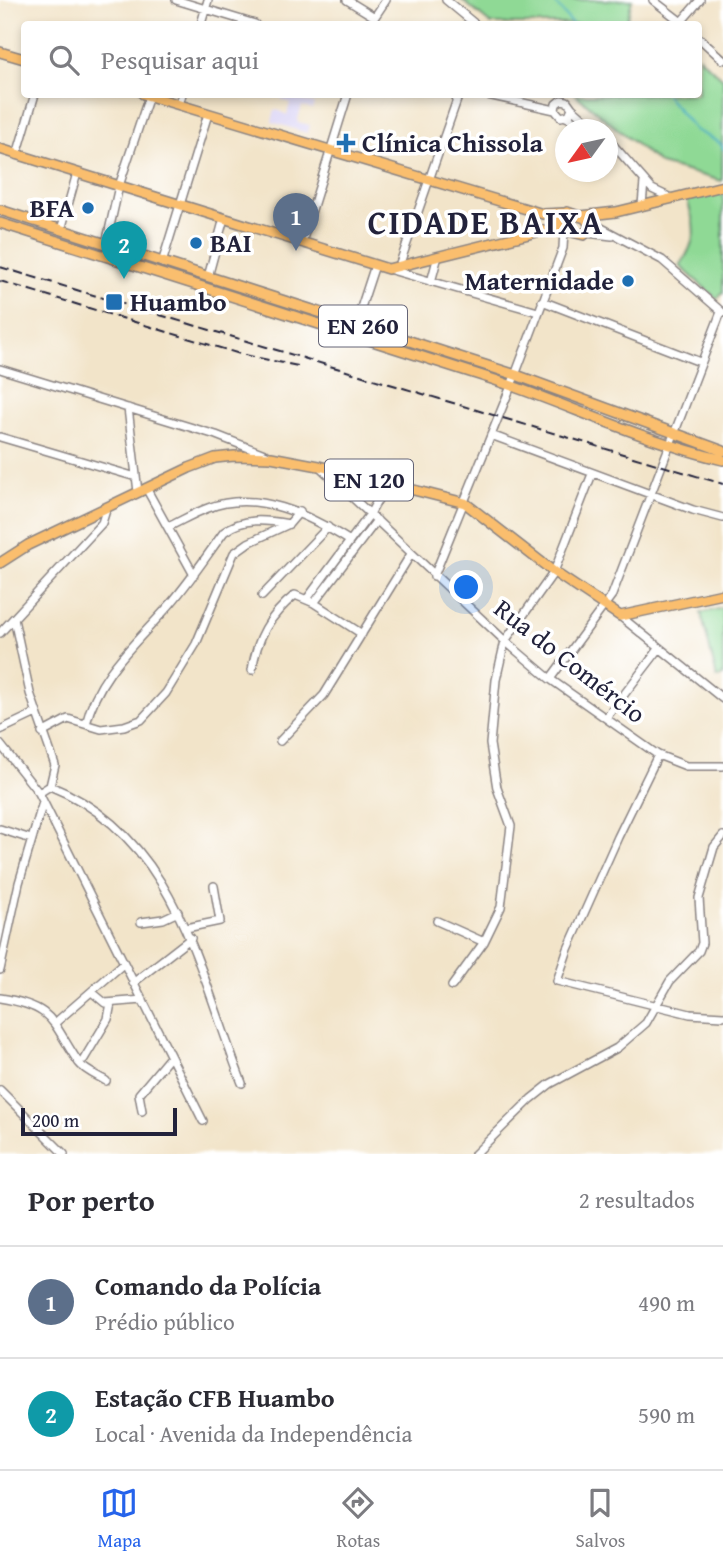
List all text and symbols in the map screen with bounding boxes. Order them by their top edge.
search box [21,21,702,98]
text: Pesquisar aqui [101,40,259,79]
icon: search [45,41,83,79]
north arrow [555,119,618,182]
place label: Clínica Chissola [362,123,544,162]
marker: Clínica Chissola [336,133,356,153]
place label: BFA [30,188,74,227]
pin: 1 [273,193,319,251]
district label: CIDADE BAIXA [368,198,604,246]
marker: BFA [80,200,96,216]
pin: 2 [101,221,147,279]
place label: BAI [210,223,251,262]
marker: BAI [188,235,204,251]
place label: Maternidade [464,261,614,300]
marker: Maternidade [620,273,636,289]
place label: Huambo [130,282,227,321]
marker: Huambo [104,292,124,312]
road number: EN 260 [319,306,407,346]
road number: EN 120 [325,460,413,500]
your location [449,570,483,604]
street label: Rua do Comércio [486,589,654,732]
scale bar [21,1105,177,1137]
text: 200 m [32,1106,79,1134]
text: Por perto [28,1178,155,1222]
text: 2 resultados [579,1183,695,1216]
text: Comando da Polícia [95,1266,321,1305]
text: 1 [45,1286,57,1319]
text: 490 m [638,1286,695,1319]
text: Prédio público [95,1305,235,1338]
text: Estação CFB Huambo [95,1378,335,1417]
text: 2 [45,1398,57,1431]
text: 590 m [638,1398,695,1431]
text: Local · Avenida da Independência [95,1417,412,1450]
tab: Mapa [98,1484,141,1554]
tab: Rotas [336,1484,380,1554]
tab: Salvos [575,1484,625,1554]

